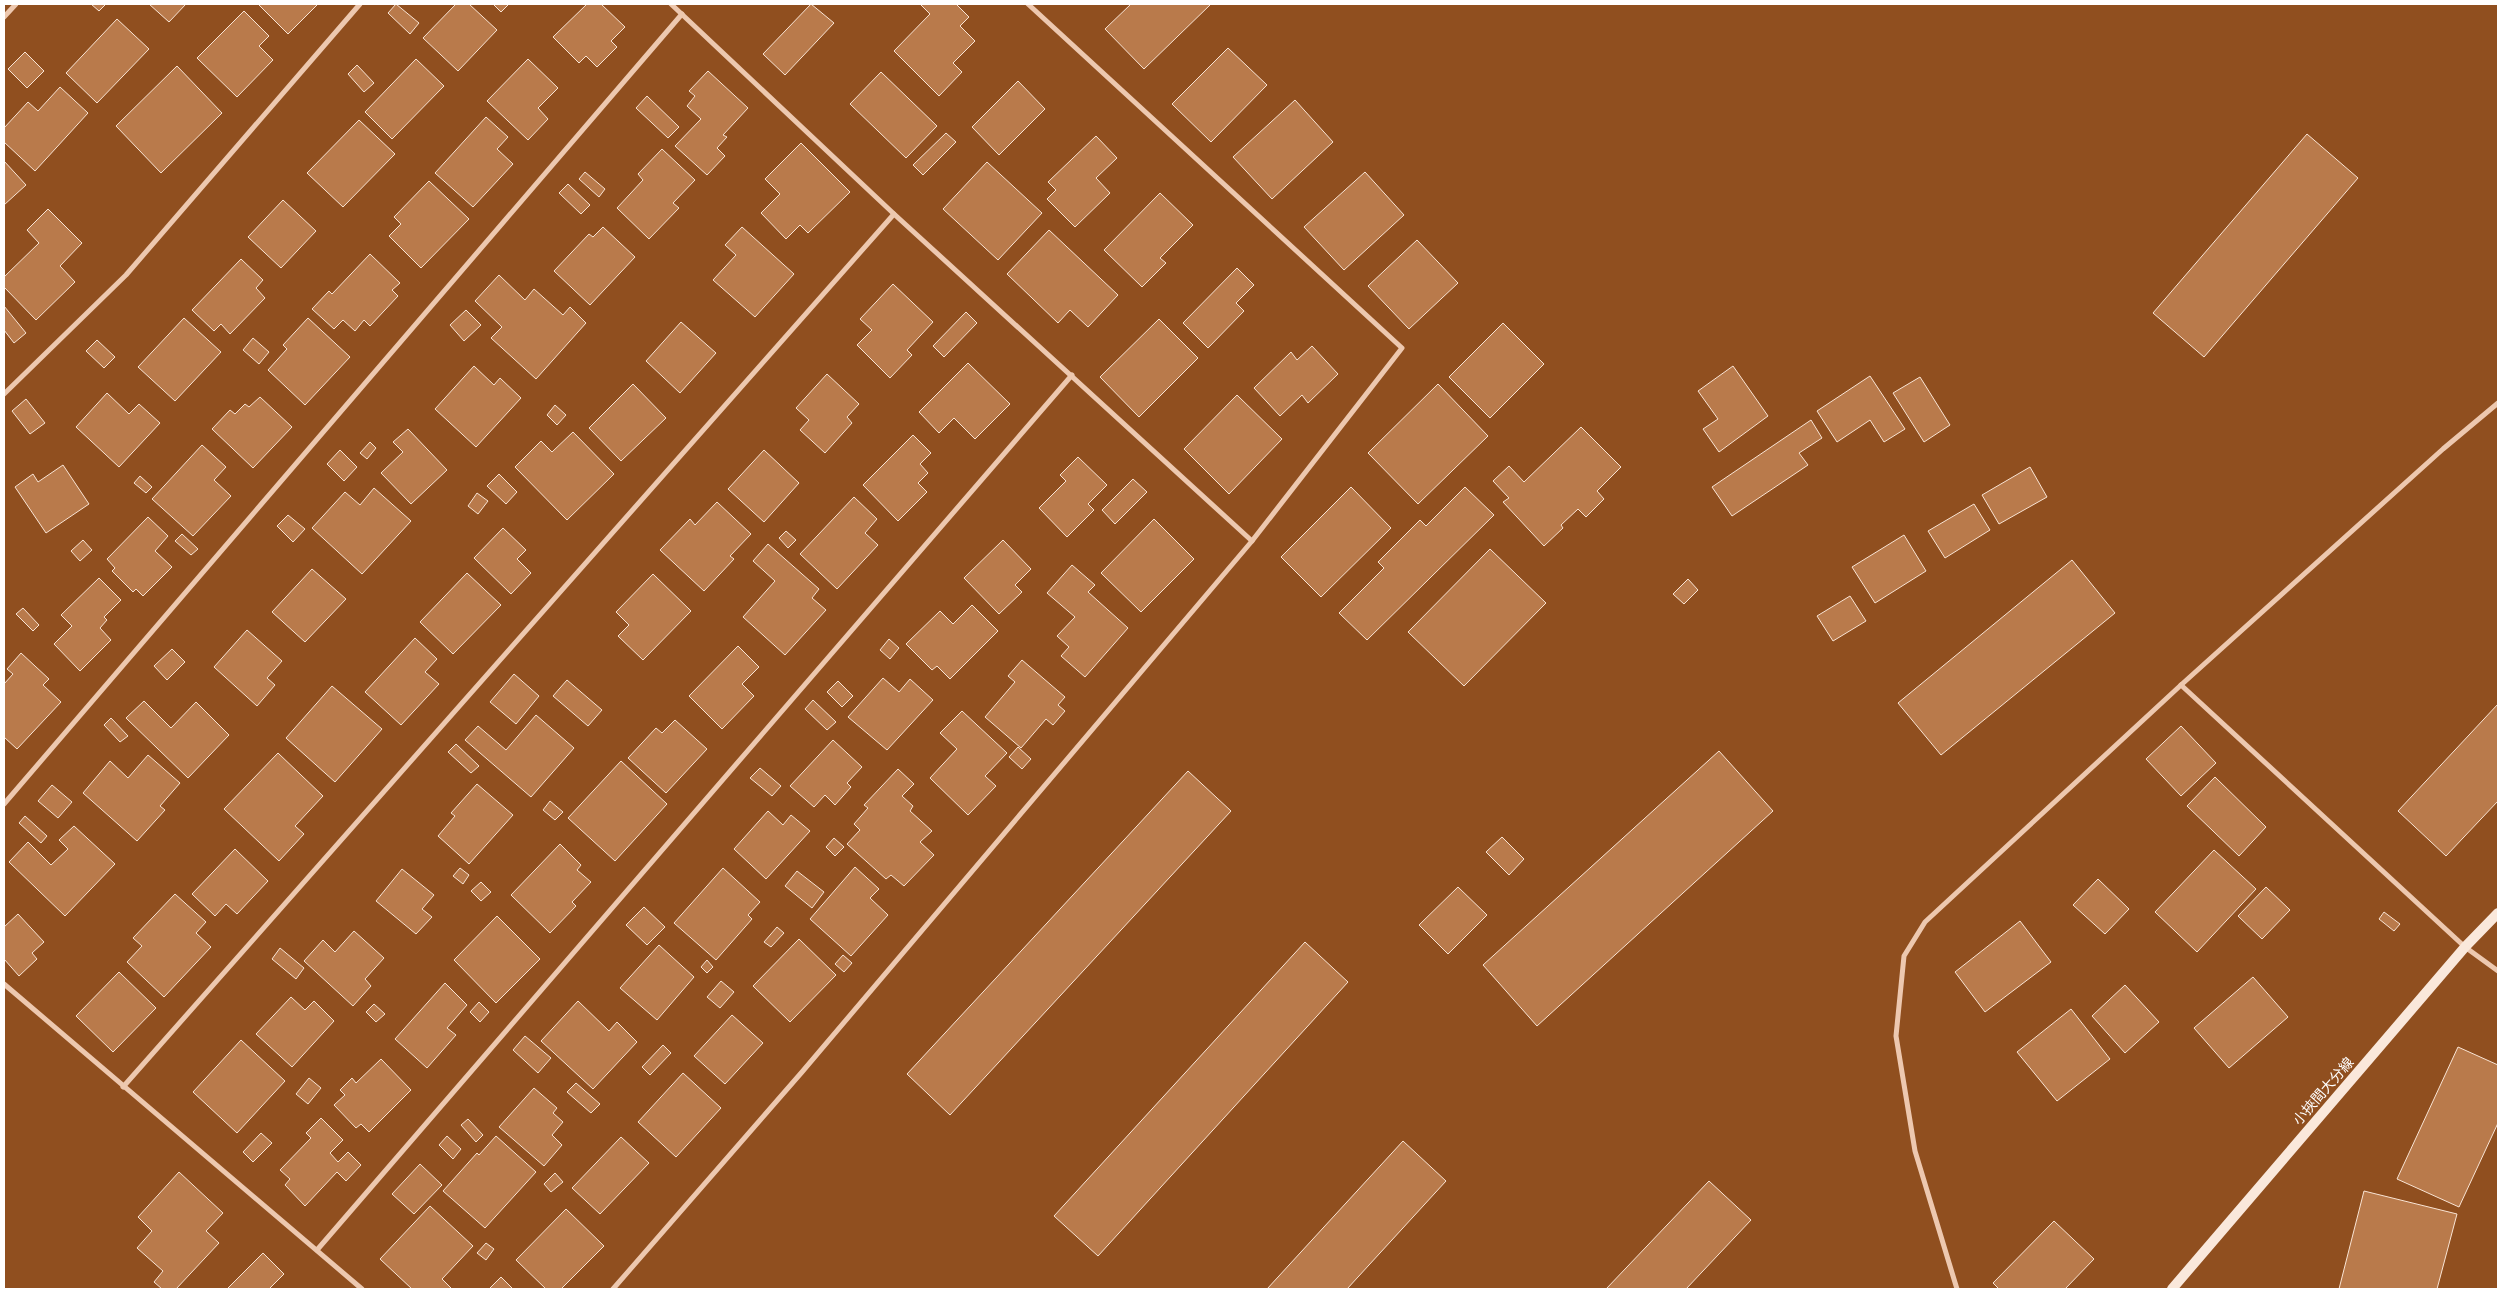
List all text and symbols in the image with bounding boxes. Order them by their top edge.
street label: 小挾間大分線 [2289,1053,2357,1129]

